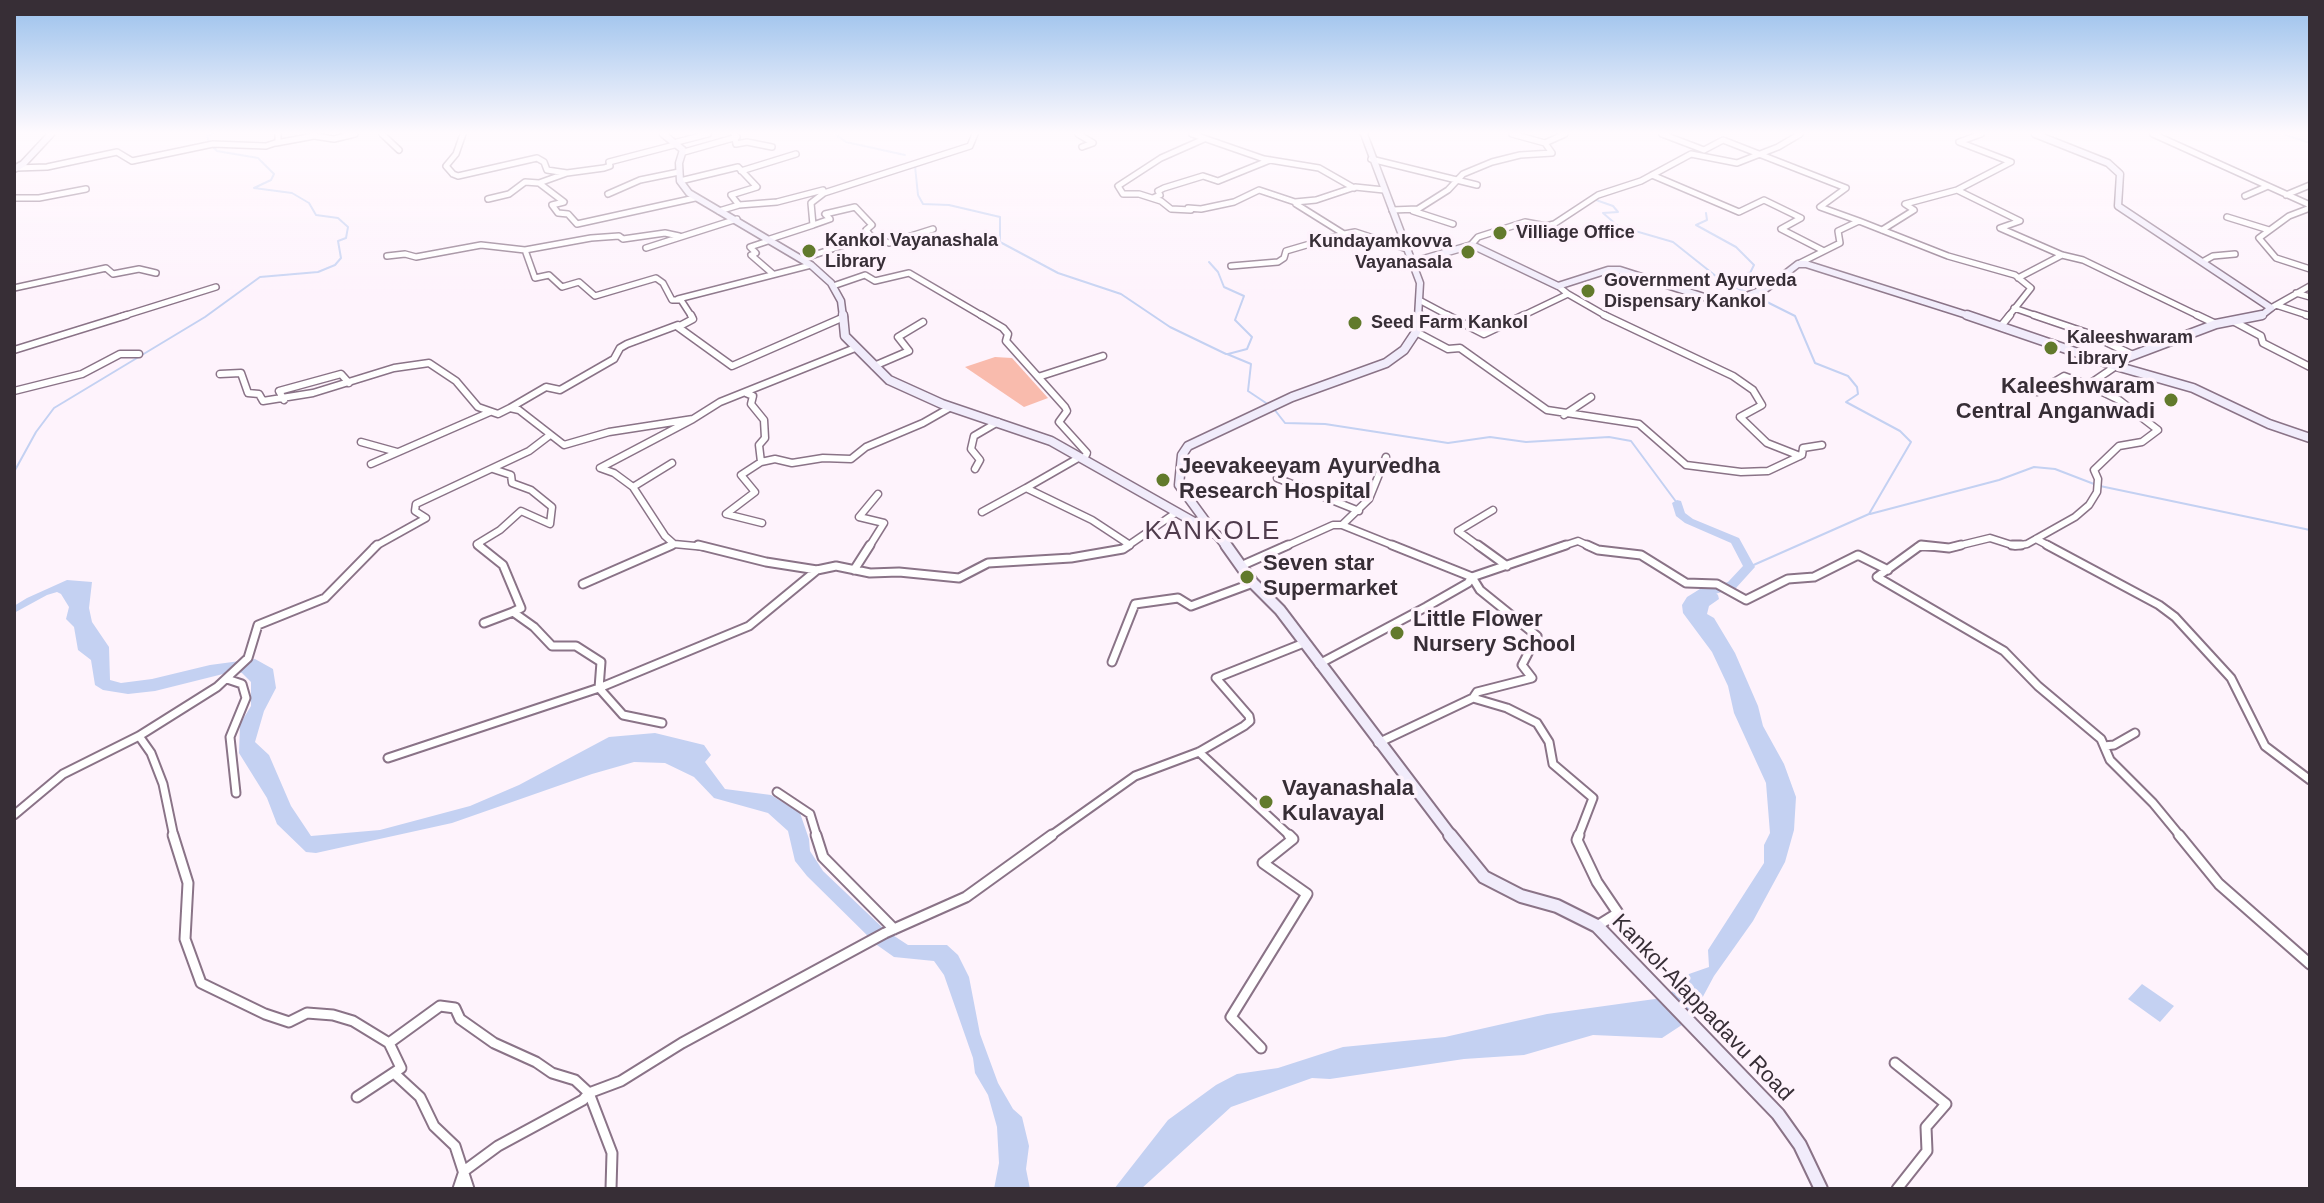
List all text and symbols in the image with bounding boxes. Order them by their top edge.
place label: Villiage Office [1516,222,1635,244]
marker: Villiage Office [1491,224,1509,242]
place label: Kankol Vayanashala Library [825,230,998,272]
place label: Kundayamkovva Vayanasala [1309,231,1452,274]
marker: Kankol Vayanashala Library [800,242,818,260]
marker: Kundayamkovva Vayanasala [1459,243,1477,261]
place label: Government Ayurveda Dispensary Kankol [1604,270,1796,312]
marker: Government Ayurveda Dispensary Kankol [1579,282,1597,300]
place label: Seed Farm Kankol [1371,312,1528,334]
marker: Seed Farm Kankol [1346,314,1364,332]
place label: Kaleeshwaram Library [2067,327,2193,370]
marker: Kaleeshwaram Library [2042,339,2060,357]
place label: Kaleeshwaram Central Anganwadi [1956,374,2155,426]
marker: Kaleeshwaram Central Anganwadi [2162,391,2180,409]
place label: Jeevakeeyam Ayurvedha Research Hospital [1179,454,1440,506]
marker: Jeevakeeyam Ayurvedha Research Hospital [1154,471,1172,489]
district label: KANKOLE [1145,516,1281,548]
place label: Seven star Supermarket [1263,551,1398,602]
marker: Seven star Supermarket [1238,568,1256,586]
place label: Little Flower Nursery School [1413,607,1576,658]
marker: Little Flower Nursery School [1388,624,1406,642]
place label: Vayanashala Kulavayal [1282,776,1414,828]
marker: Vayanashala Kulavayal [1257,793,1275,811]
street label: Kankol-Alappadavu Road [1606,909,1798,1107]

